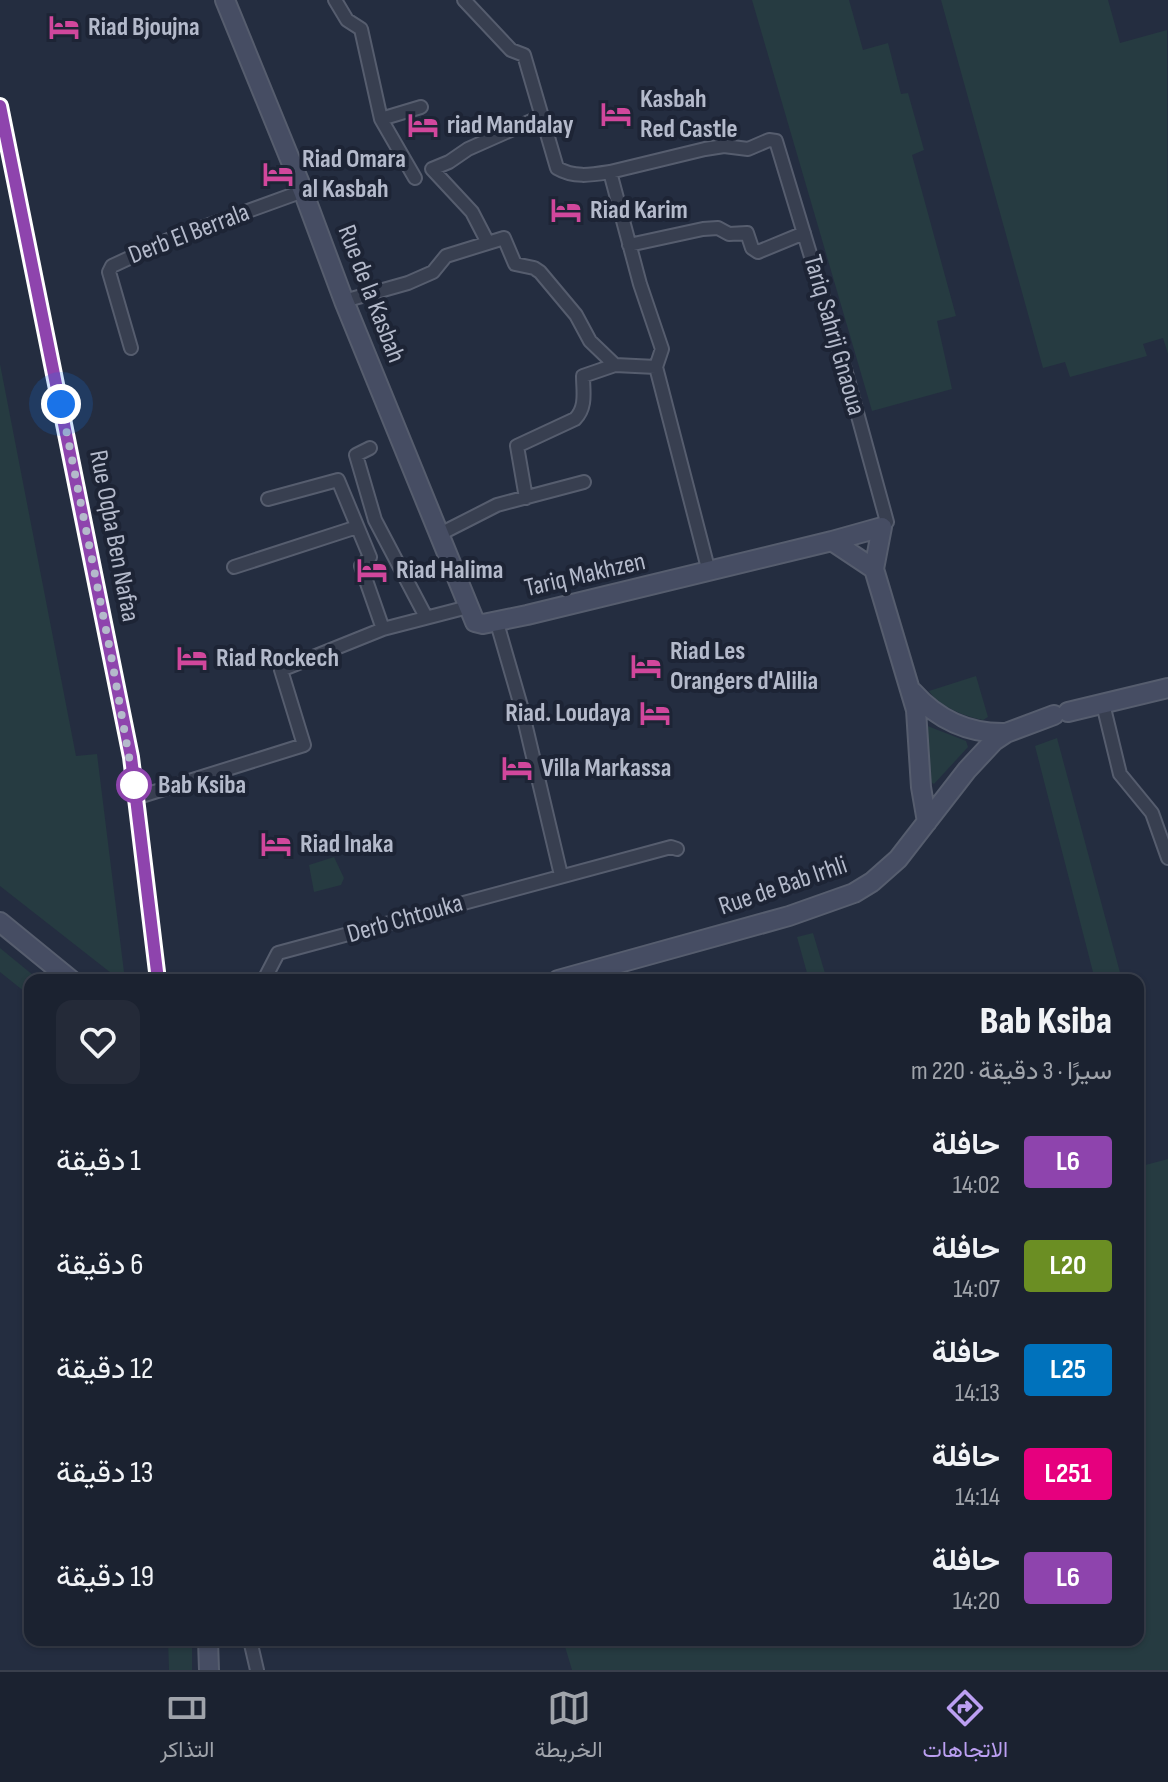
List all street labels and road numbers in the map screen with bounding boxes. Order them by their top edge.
street label: Derb El Berrala [124,197,254,271]
street label: Rue de la Kasbah [331,221,411,367]
street label: Tariq Sahrij Gnaoua [796,251,872,419]
street label: Rue Oqba Ben Nafaa [82,448,146,624]
street label: Tariq Makhzen [522,546,648,604]
street label: Rue de Bab Irhli [715,850,851,922]
street label: Derb Chtouka [344,888,466,950]

